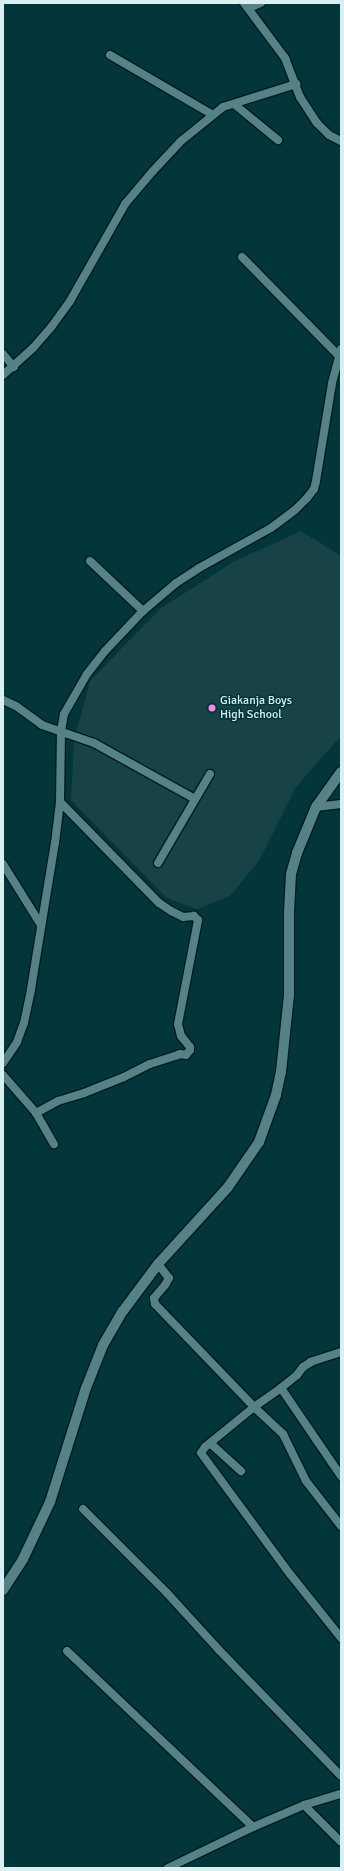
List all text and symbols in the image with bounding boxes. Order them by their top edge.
place label: Giakanja Boys High School [220,694,292,722]
marker: Giakanja Boys High School [207,703,217,713]

